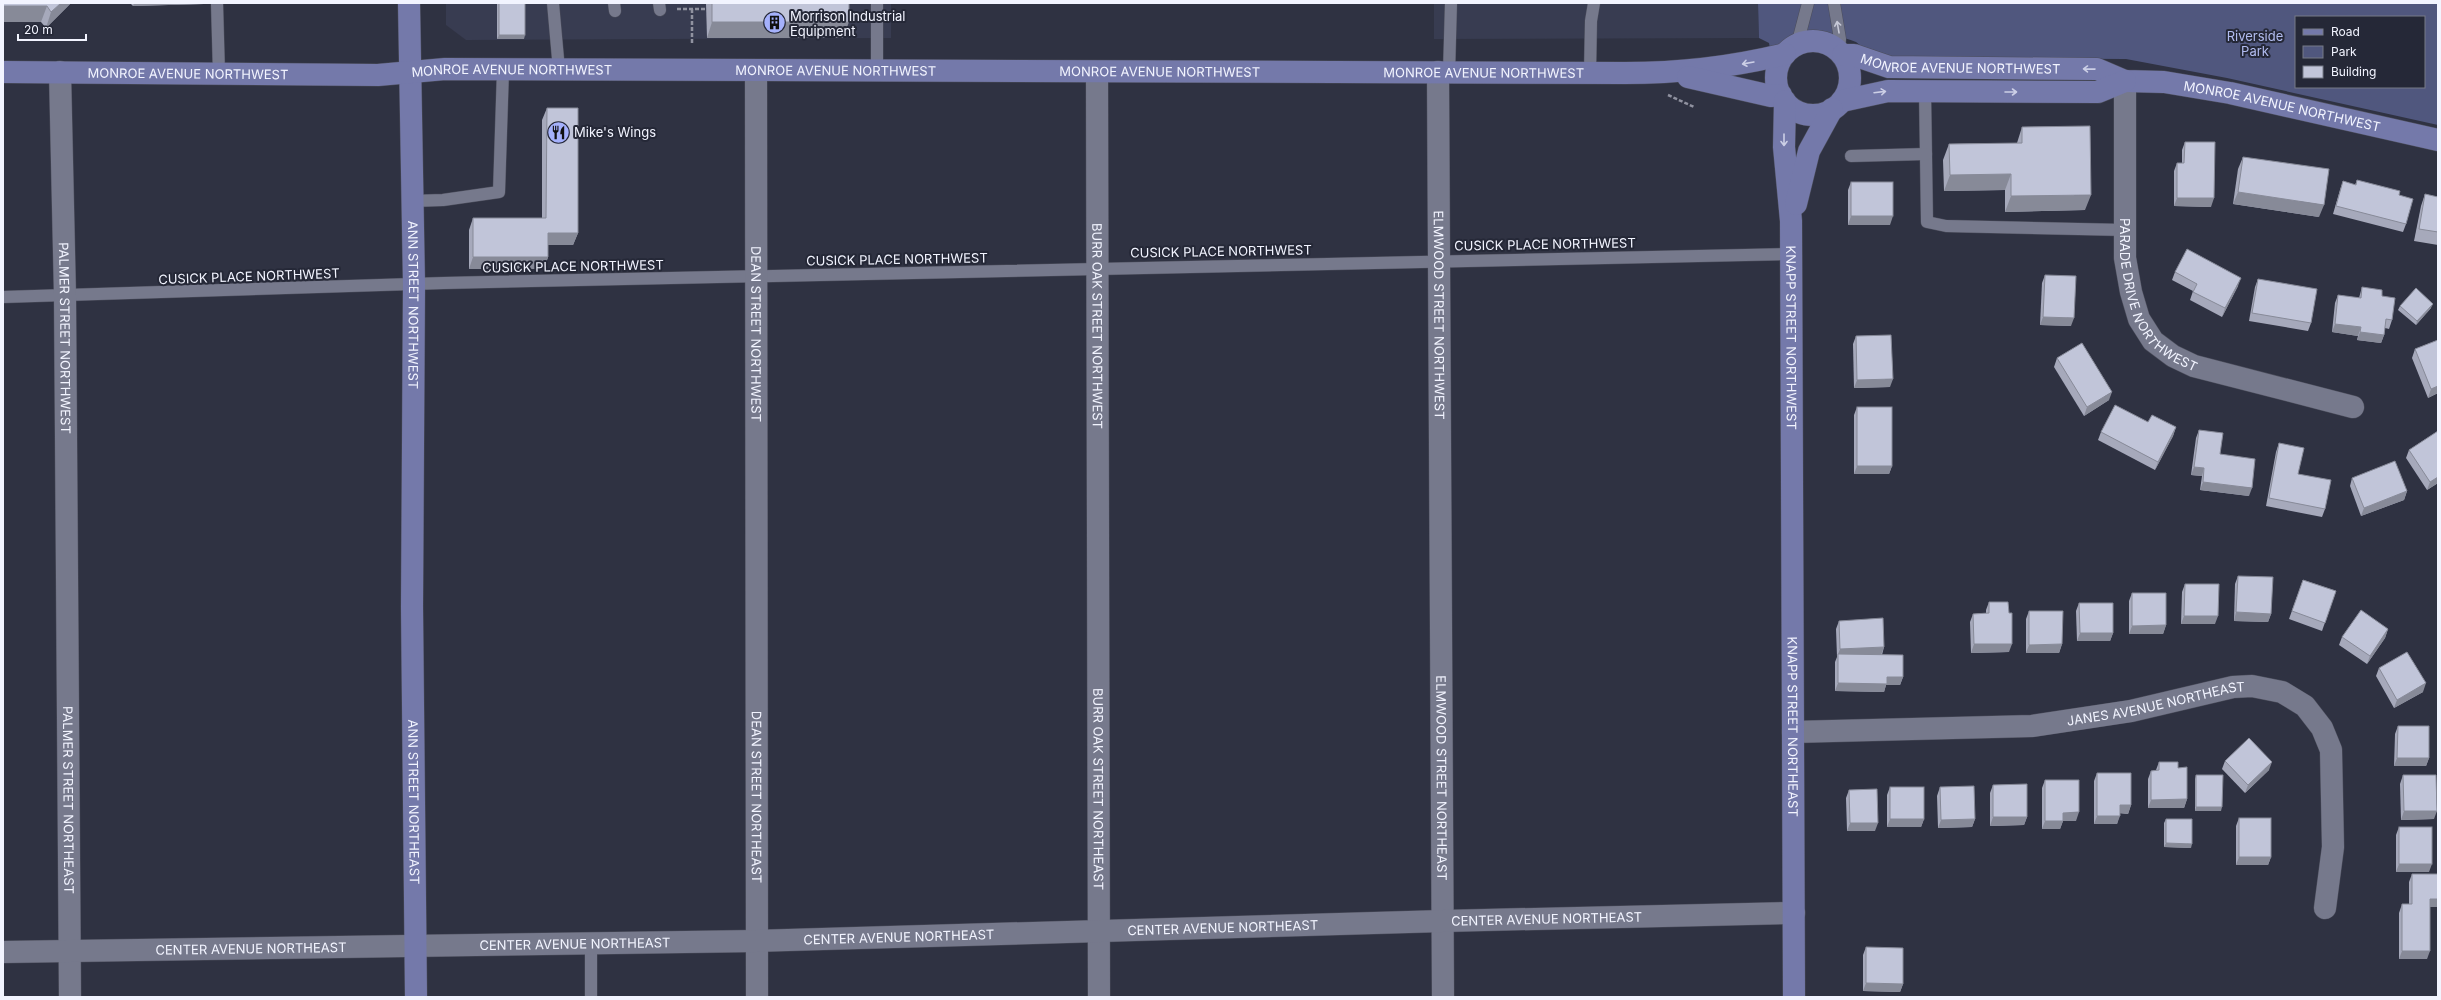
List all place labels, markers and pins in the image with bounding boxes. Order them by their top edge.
place label: Morrison Industrial Equipment [790,8,906,39]
building icon: Morrison Industrial Equipment [762,10,788,36]
restaurant icon: Mike's Wings [546,119,572,145]
place label: Mike's Wings [574,124,656,140]

